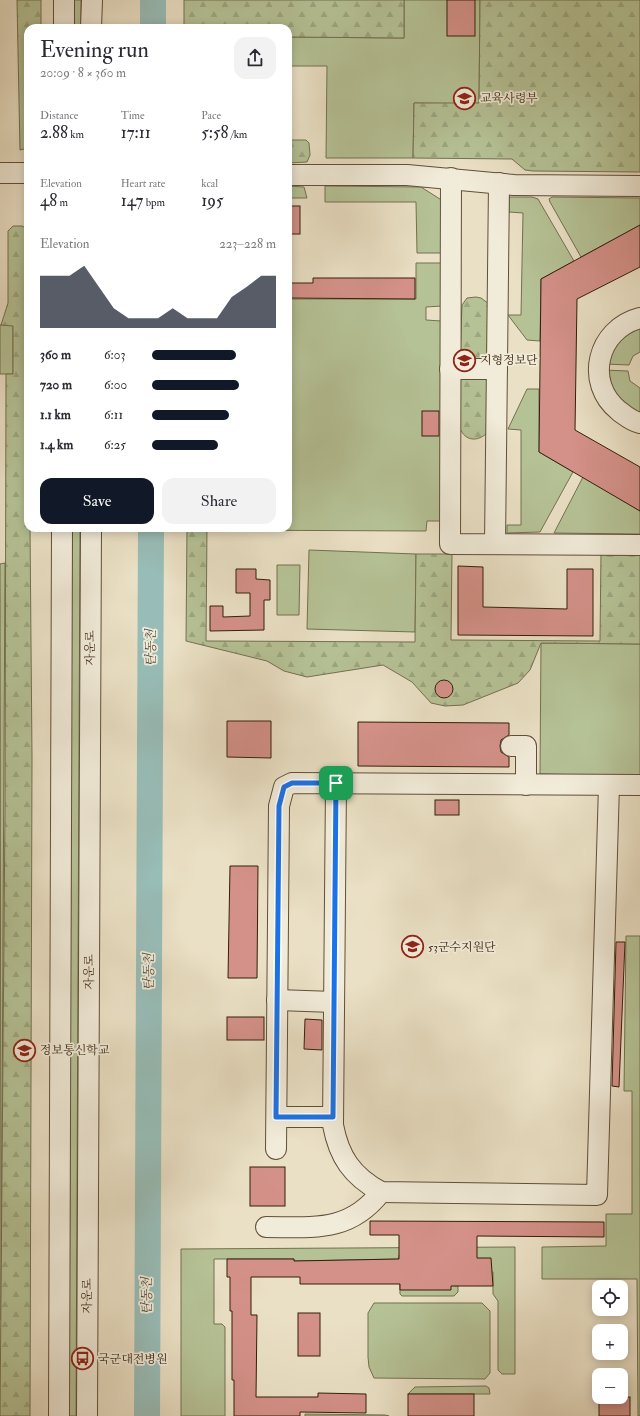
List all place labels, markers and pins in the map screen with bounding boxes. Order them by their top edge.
school or university icon: 교육사령부 [451,85,477,111]
place label: 교육사령부 [480,91,538,106]
school or university icon: 지형정보단 [451,347,477,373]
place label: 지형정보단 [480,353,538,368]
pin [319,766,353,800]
school or university icon: 53군수지원단 [399,934,425,960]
place label: 53군수지원단 [428,940,496,955]
school or university icon: 정보통신학교 [12,1037,38,1063]
place label: 정보통신학교 [40,1043,110,1058]
bus stop icon: 국군대전병원 [69,1346,95,1372]
place label: 국군대전병원 [98,1352,168,1367]

